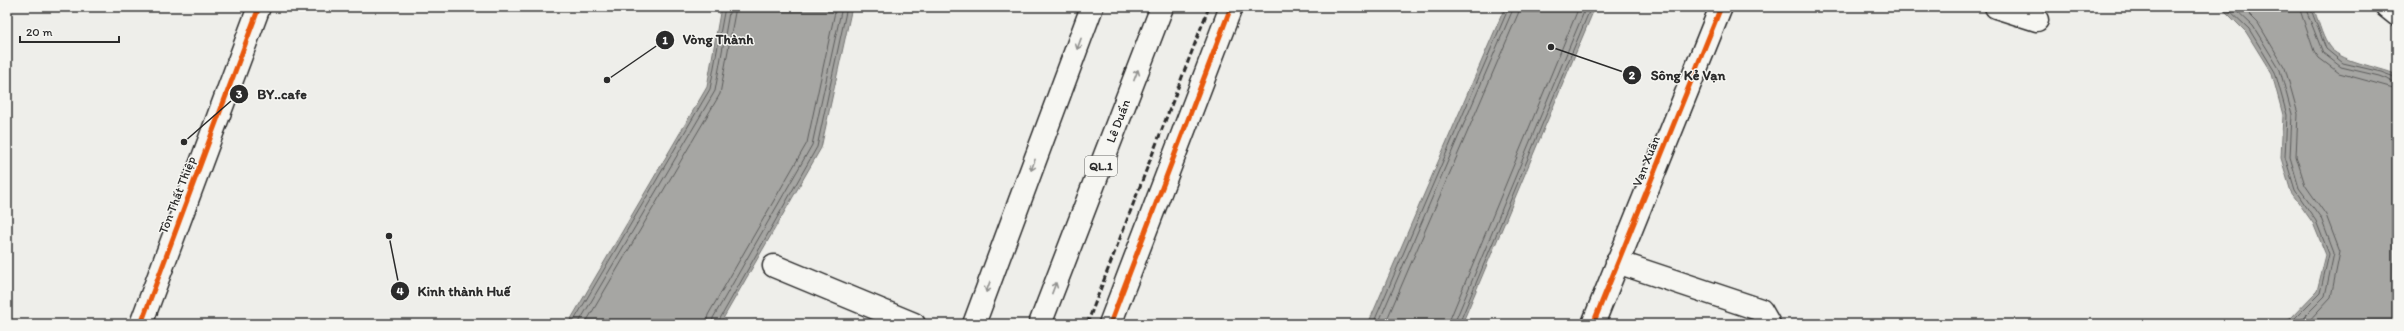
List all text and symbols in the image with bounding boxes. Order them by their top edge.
scale bar [20,18,119,44]
text: 20 m [26,25,53,39]
callout: Vòng Thành [655,27,762,53]
text: Vòng Thành [683,31,754,48]
text: 1 [662,33,668,47]
one-way arrow [1074,37,1082,49]
callout: Sông Kẻ Vạn [1622,62,1733,88]
text: Sông Kẻ Vạn [1651,67,1725,84]
text: 2 [1629,68,1636,82]
one-way arrow [1132,69,1140,81]
callout: BY..cafe [229,81,315,107]
text: BY..cafe [257,86,307,103]
text: 3 [236,87,243,101]
street label: Lê Duẩn [1103,97,1133,145]
street label: Vạn Xuân [1629,133,1663,189]
street label: Tôn Thất Thiệp [155,154,199,236]
road number: QL.1 [1085,156,1117,176]
one-way arrow [1029,159,1037,171]
callout: Kinh thành Huế [390,278,519,304]
one-way arrow [983,281,991,293]
one-way arrow [1050,282,1058,294]
text: Kinh thành Huế [417,283,512,300]
text: 4 [396,284,404,298]

